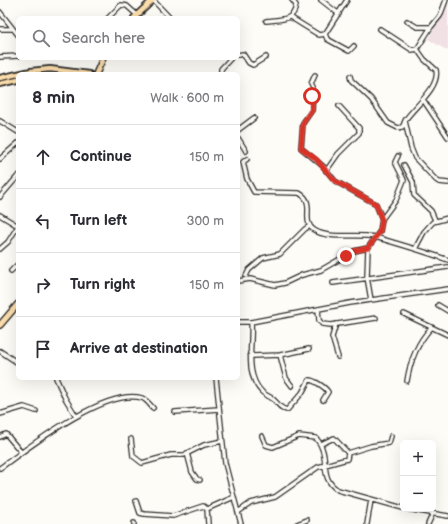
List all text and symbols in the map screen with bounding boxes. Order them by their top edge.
search box [16,16,240,60]
icon: search [30,27,52,49]
text: Search here [62,29,145,48]
route start [303,87,321,105]
text: 8 min [32,88,75,108]
text: Walk · 600 m [150,90,224,106]
icon: ahead [32,146,54,168]
text: Continue [70,147,132,166]
text: 150 m [190,149,224,165]
icon: left [32,210,54,232]
text: Turn left [70,211,127,230]
text: 300 m [186,213,224,229]
route end [337,247,355,265]
icon: right [32,274,54,296]
text: Turn right [70,275,135,294]
text: 150 m [190,277,224,293]
icon: arrive [32,338,54,360]
text: Arrive at destination [70,339,208,358]
map controls [400,440,436,512]
button: + [400,440,436,476]
button: − [400,476,436,512]

